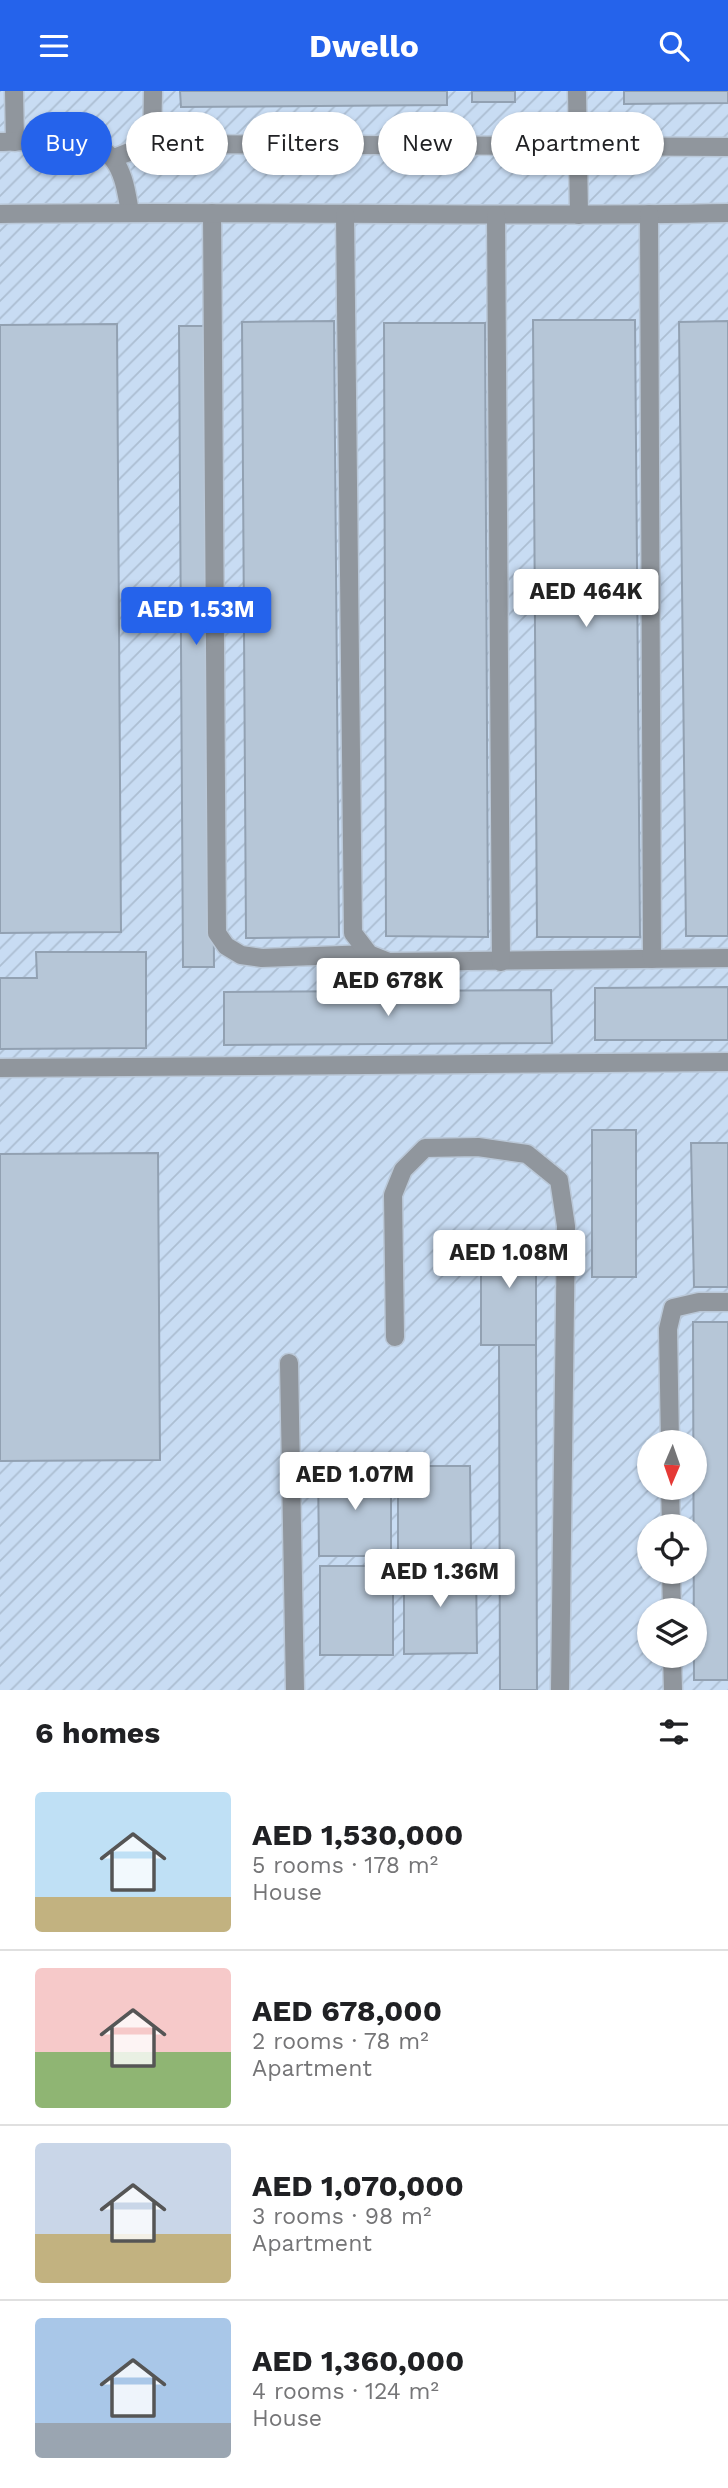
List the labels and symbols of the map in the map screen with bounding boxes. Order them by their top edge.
pin: AED 464K [514,569,658,629]
pin: AED 1.53M [116,587,276,647]
pin: AED 678K [316,958,460,1018]
pin: AED 1.08M [429,1231,589,1290]
north arrow [637,1430,707,1500]
pin: AED 1.07M [275,1453,435,1512]
pin: AED 1.36M [360,1549,520,1609]

